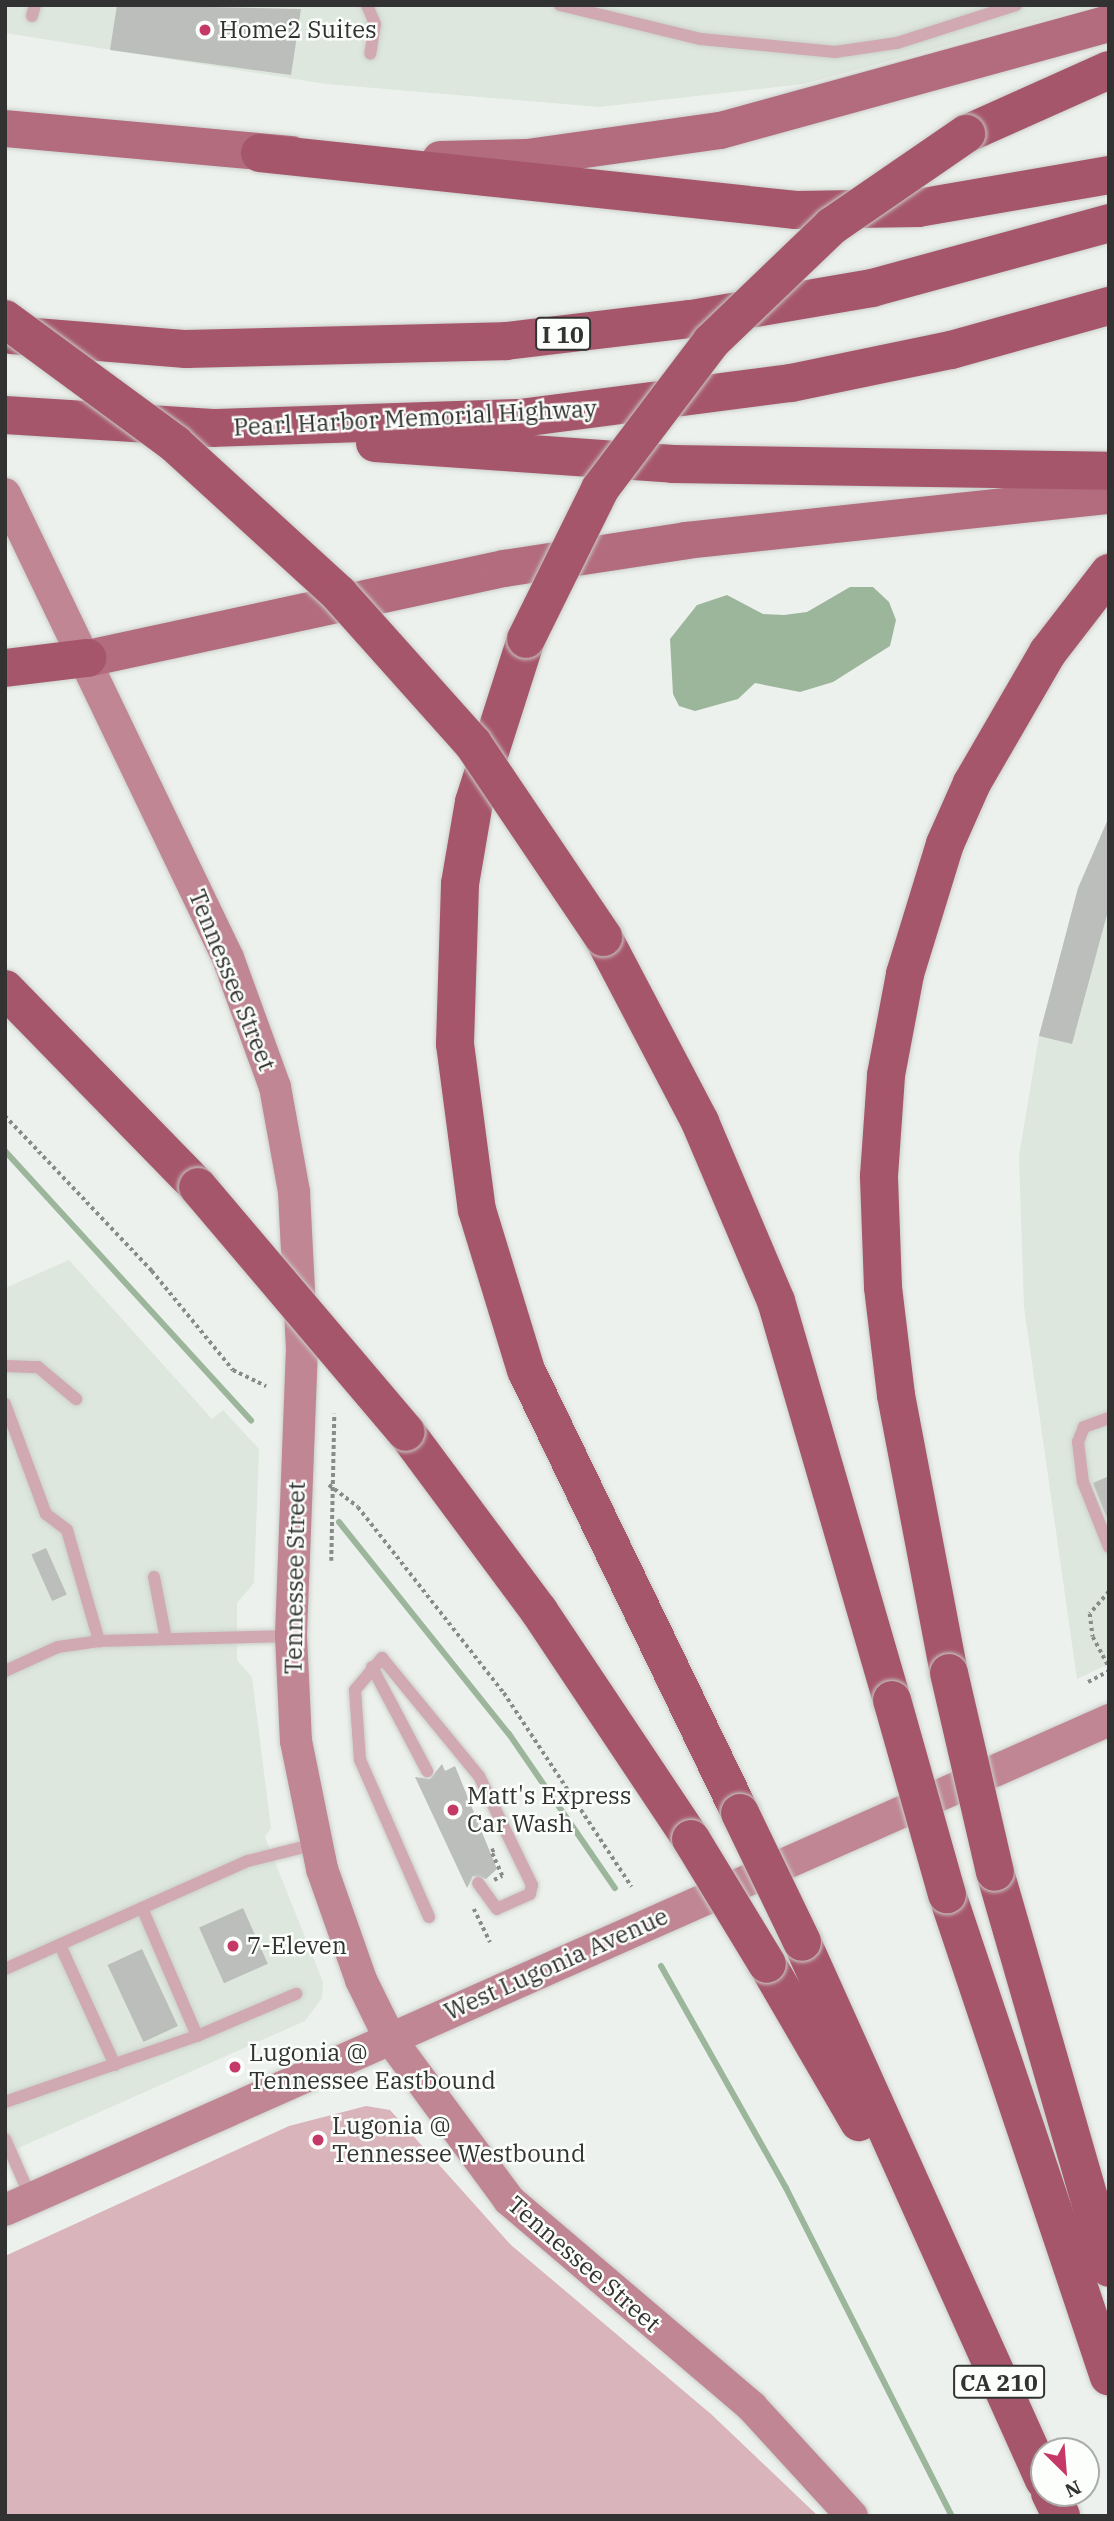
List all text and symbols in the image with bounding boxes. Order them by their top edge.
place label: Home2 Suites [219,16,377,44]
marker: Home2 Suites [197,22,213,38]
road number: I 10 [535,314,591,354]
street label: Pearl Harbor Memorial Highway [233,394,597,442]
street label: Tennessee Street [183,885,281,1075]
street label: Tennessee Street [279,1481,311,1675]
place label: Matt's Express Car Wash [467,1782,631,1838]
marker: Matt's Express Car Wash [445,1802,461,1818]
street label: West Lugonia Avenue [440,1902,672,2026]
place label: 7-Eleven [247,1932,347,1960]
marker: 7-Eleven [225,1938,241,1954]
place label: Lugonia @ Tennessee Eastbound [249,2039,496,2095]
marker: Lugonia @ Tennessee Eastbound [227,2059,243,2075]
place label: Lugonia @ Tennessee Westbound [332,2112,585,2168]
marker: Lugonia @ Tennessee Westbound [310,2132,326,2148]
street label: Tennessee Street [502,2190,666,2338]
road number: CA 210 [952,2362,1046,2402]
north arrow [1030,2437,1100,2507]
text: N [1061,2475,1085,2503]

